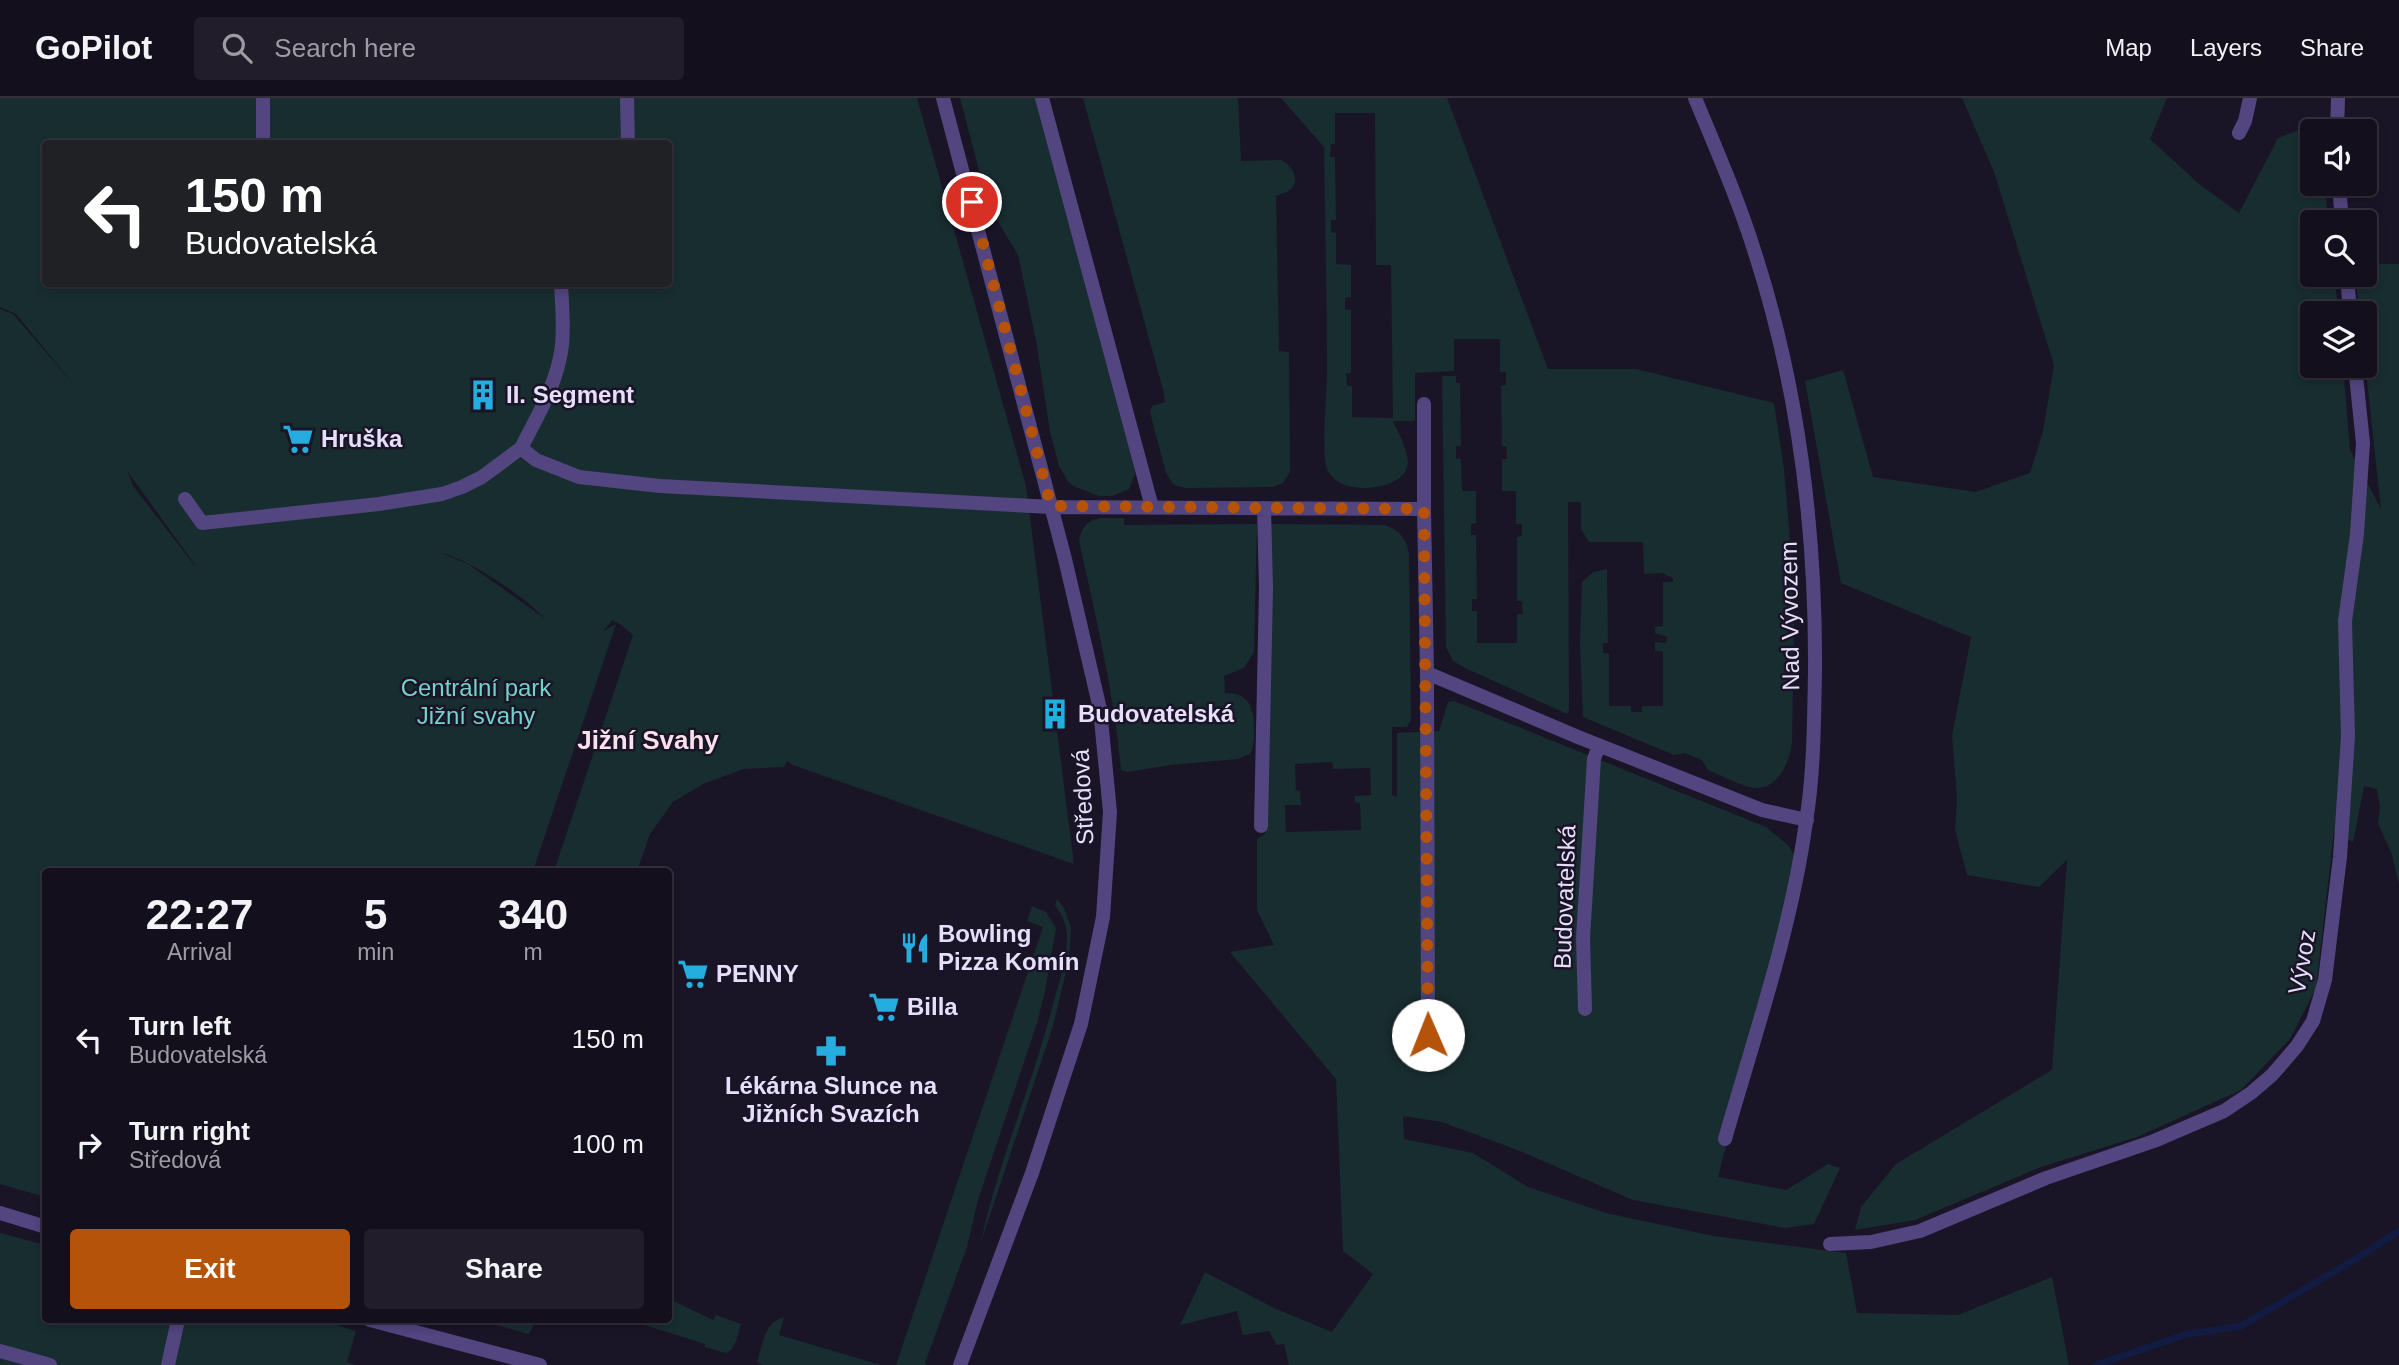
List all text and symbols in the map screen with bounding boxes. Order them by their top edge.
search box [194,17,684,80]
text: GoPilot [35,29,152,66]
icon: search [218,29,256,67]
text: Search here [274,33,416,63]
text: Map [2105,34,2152,61]
text: Layers [2190,34,2262,61]
text: Share [2300,34,2364,61]
map controls [2300,119,2377,378]
button: sound [2300,119,2377,196]
icon: left [70,168,161,259]
text: 150 m [185,168,324,222]
pin [942,172,1002,232]
icon: arrive [953,183,991,221]
button: search [2300,210,2377,287]
text: Budovatelská [185,225,377,261]
button: layers [2300,301,2377,378]
building icon: II. Segment [466,378,500,412]
place label: II. Segment [506,381,634,408]
supermarket icon: Hruška [281,422,315,456]
place label: Hruška [321,425,403,452]
street label: Nad Vývozem [1775,541,1804,691]
park label: Centrální park Jižní svahy [401,674,552,729]
building icon: Budovatelská [1038,697,1072,731]
place label: Budovatelská [1078,700,1235,727]
district label: Jižní Svahy [577,725,719,755]
street label: Středová [1066,748,1098,846]
street label: Budovatelská [1548,824,1581,969]
text: 22:27 [146,891,253,938]
text: 5 [364,891,387,938]
text: 340 [498,891,568,938]
place label: Bowling Pizza Komín [938,920,1079,975]
street label: Vývoz [2283,927,2320,996]
restaurant icon: Bowling Pizza Komín [898,931,932,965]
text: Arrival [167,939,232,965]
text: min [357,939,394,965]
text: m [524,939,543,965]
supermarket icon: PENNY [676,957,710,991]
place label: PENNY [716,960,799,987]
supermarket icon: Billa [867,990,901,1024]
place label: Billa [907,993,958,1020]
position arrow [1391,998,1465,1072]
text: Turn left [129,1011,231,1041]
icon: left [70,1021,108,1059]
text: 150 m [572,1024,644,1054]
pharmacy icon: Lékárna Slunce na Jižních Svazích [814,1034,848,1068]
text: Budovatelská [129,1042,267,1068]
place label: Lékárna Slunce na Jižních Svazích [725,1072,938,1127]
text: Turn right [129,1116,250,1146]
icon: right [70,1126,108,1164]
text: 100 m [572,1129,644,1159]
text: Středová [129,1147,221,1173]
button: Exit [70,1229,350,1309]
button: Share [364,1229,644,1309]

